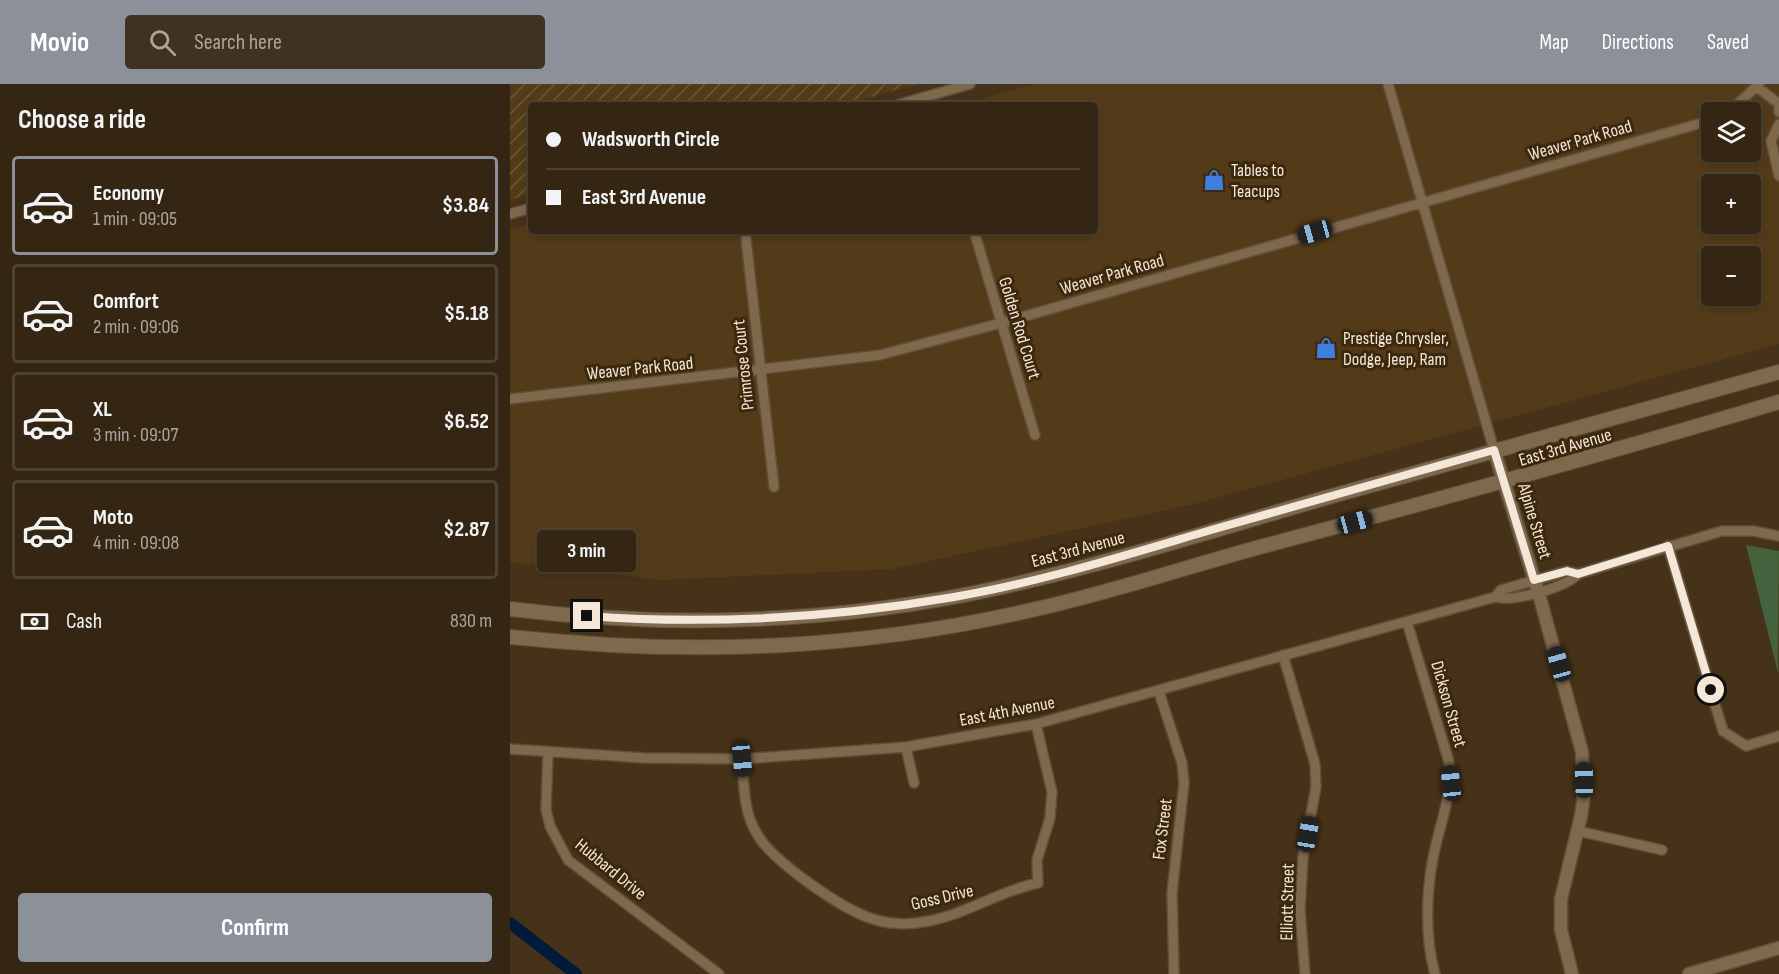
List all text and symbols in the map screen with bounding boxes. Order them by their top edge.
search box [125,15,545,69]
text: Movio [30,26,89,59]
icon: search [146,26,179,59]
text: Search here [194,29,282,56]
text: Map [1539,30,1569,55]
text: Directions [1602,30,1674,55]
text: Saved [1707,30,1749,55]
map controls [1701,102,1761,306]
button: layers [1701,102,1761,162]
text: Choose a ride [18,104,146,136]
street label: Weaver Park Road [1526,116,1634,165]
text: Wadsworth Circle [582,126,720,153]
place label: Tables to Teacups [1231,160,1284,202]
shop icon: Tables to Teacups [1202,168,1226,192]
button: + [1701,174,1761,234]
icon: car [21,179,75,233]
text: Economy [93,180,164,207]
text: East 3rd Avenue [582,184,706,211]
text: $3.84 [442,192,489,219]
text: 1 min · 09:05 [93,207,177,231]
car [1295,218,1335,246]
button: − [1701,246,1761,306]
street label: Weaver Park Road [1058,250,1166,299]
street label: Golden Rod Court [994,275,1045,382]
icon: car [21,287,75,341]
text: Comfort [93,288,159,315]
text: $5.18 [444,300,489,327]
text: 2 min · 09:06 [93,315,179,339]
street label: Primrose Court [728,318,759,411]
place label: Prestige Chrysler, Dodge, Jeep, Ram [1343,328,1449,370]
shop icon: Prestige Chrysler, Dodge, Jeep, Ram [1314,336,1338,360]
street label: Weaver Park Road [586,352,694,385]
icon: car [21,395,75,449]
text: XL [93,396,112,423]
text: $6.52 [443,408,489,435]
text: 3 min · 09:07 [93,423,178,447]
street label: East 3rd Avenue [1516,424,1614,471]
street label: Alpine Street [1513,480,1556,562]
icon: car [21,503,75,557]
text: Moto [93,504,133,531]
car [1335,509,1375,535]
text: $2.87 [443,516,489,543]
street label: East 3rd Avenue [1029,527,1127,572]
callout: 3 min [538,529,637,571]
text: 4 min · 09:08 [93,531,179,555]
text: 3 min [567,539,606,563]
route end [573,602,600,629]
icon: cash [18,605,51,638]
text: Cash [66,608,102,635]
text: 830 m [450,609,492,633]
car [1545,644,1573,684]
street label: Dickson Street [1426,659,1471,750]
route start [1697,676,1724,703]
street label: East 4th Avenue [958,692,1056,731]
car [731,740,753,778]
car [1575,762,1593,798]
car [1440,764,1462,802]
street label: Fox Street [1148,797,1177,861]
car [1296,815,1320,853]
street label: Hubbard Drive [571,834,650,904]
street label: Elliott Street [1276,863,1299,941]
street label: Goss Drive [909,880,975,915]
button: Confirm [18,893,492,962]

